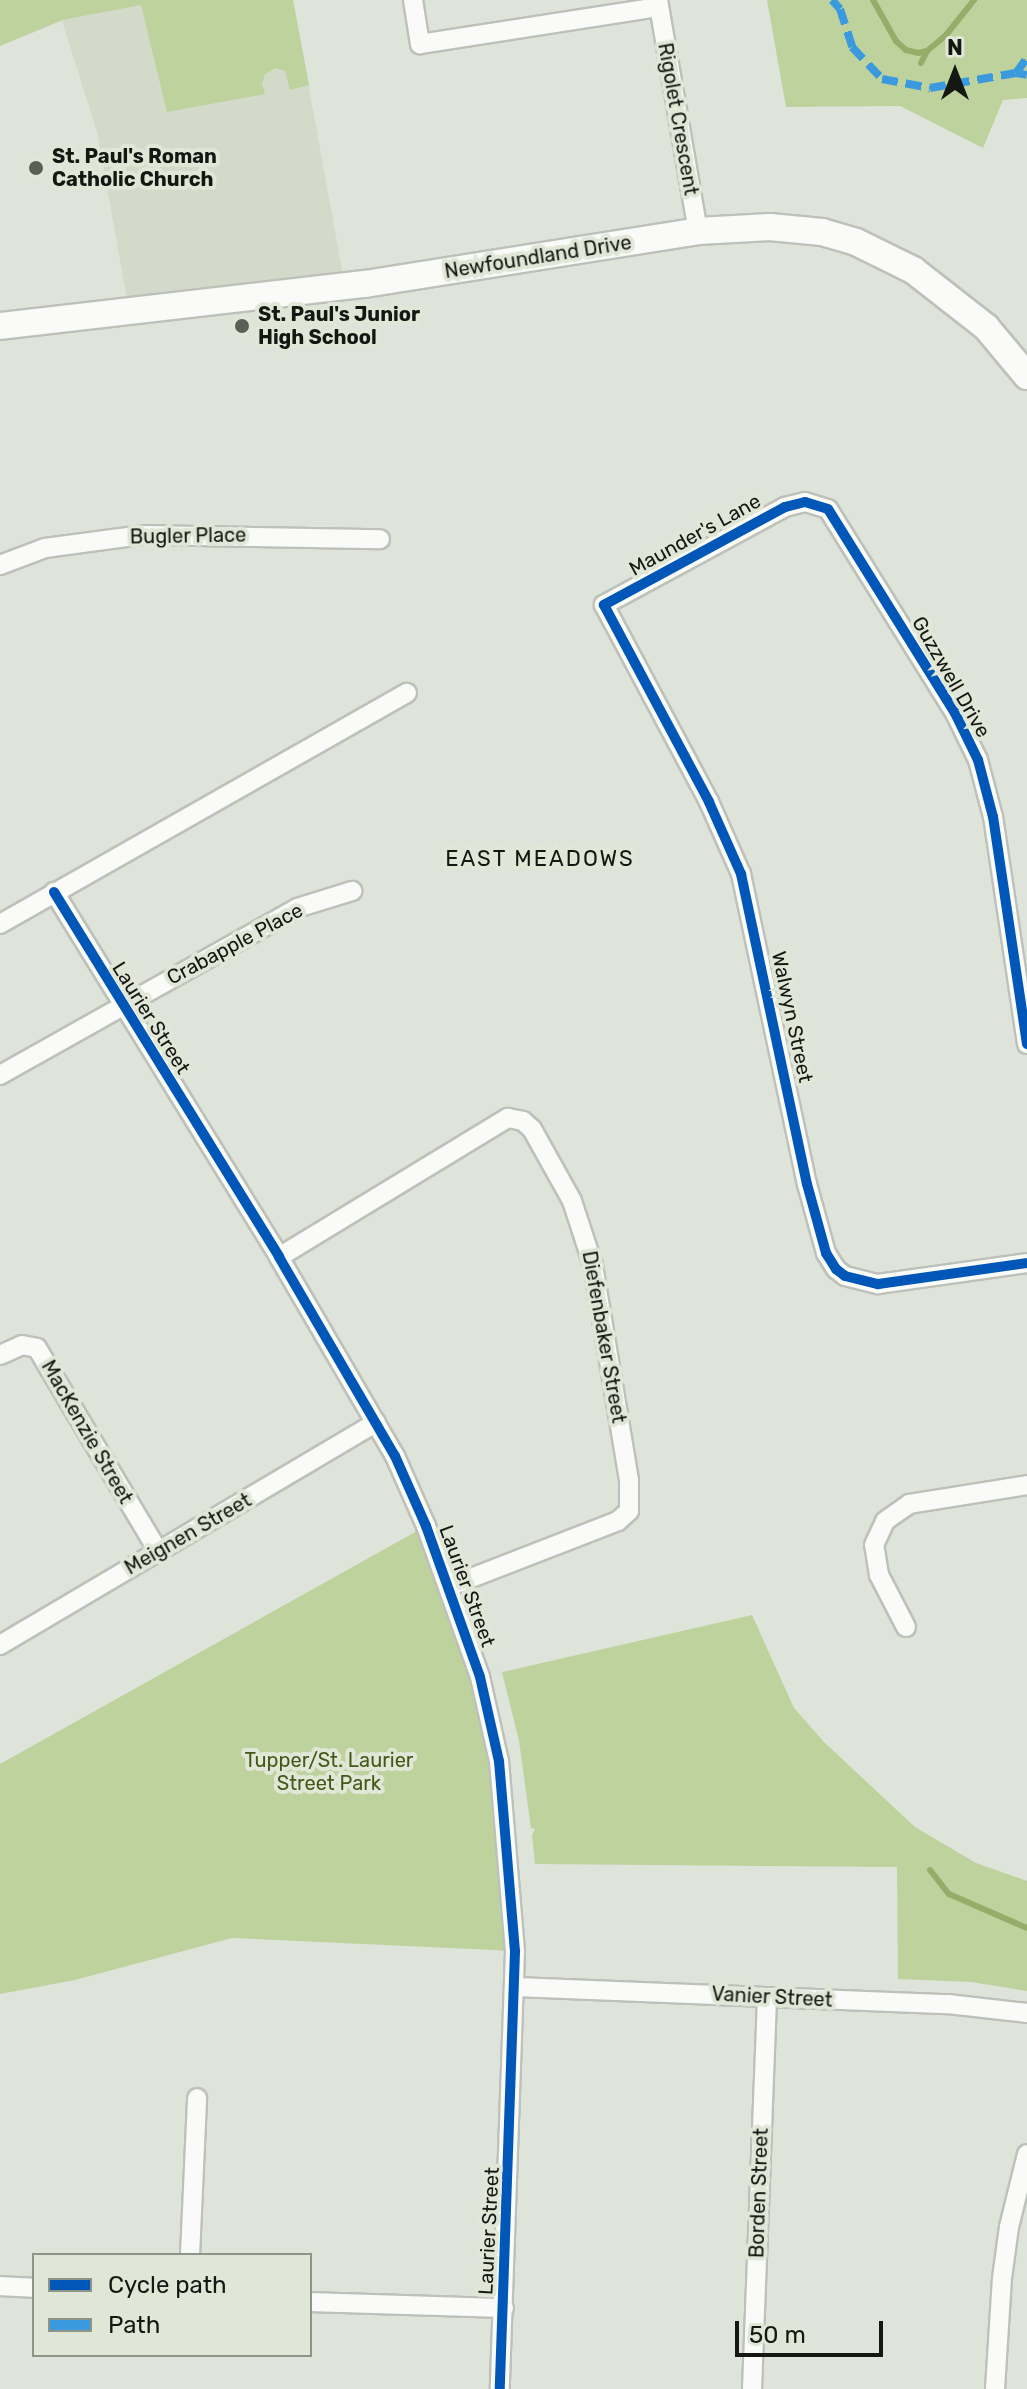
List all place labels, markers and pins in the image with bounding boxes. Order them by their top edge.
place label: St. Paul's Roman Catholic Church [52,144,217,191]
marker: St. Paul's Roman Catholic Church [27,159,45,177]
place label: St. Paul's Junior High School [258,302,420,349]
marker: St. Paul's Junior High School [233,317,251,335]

